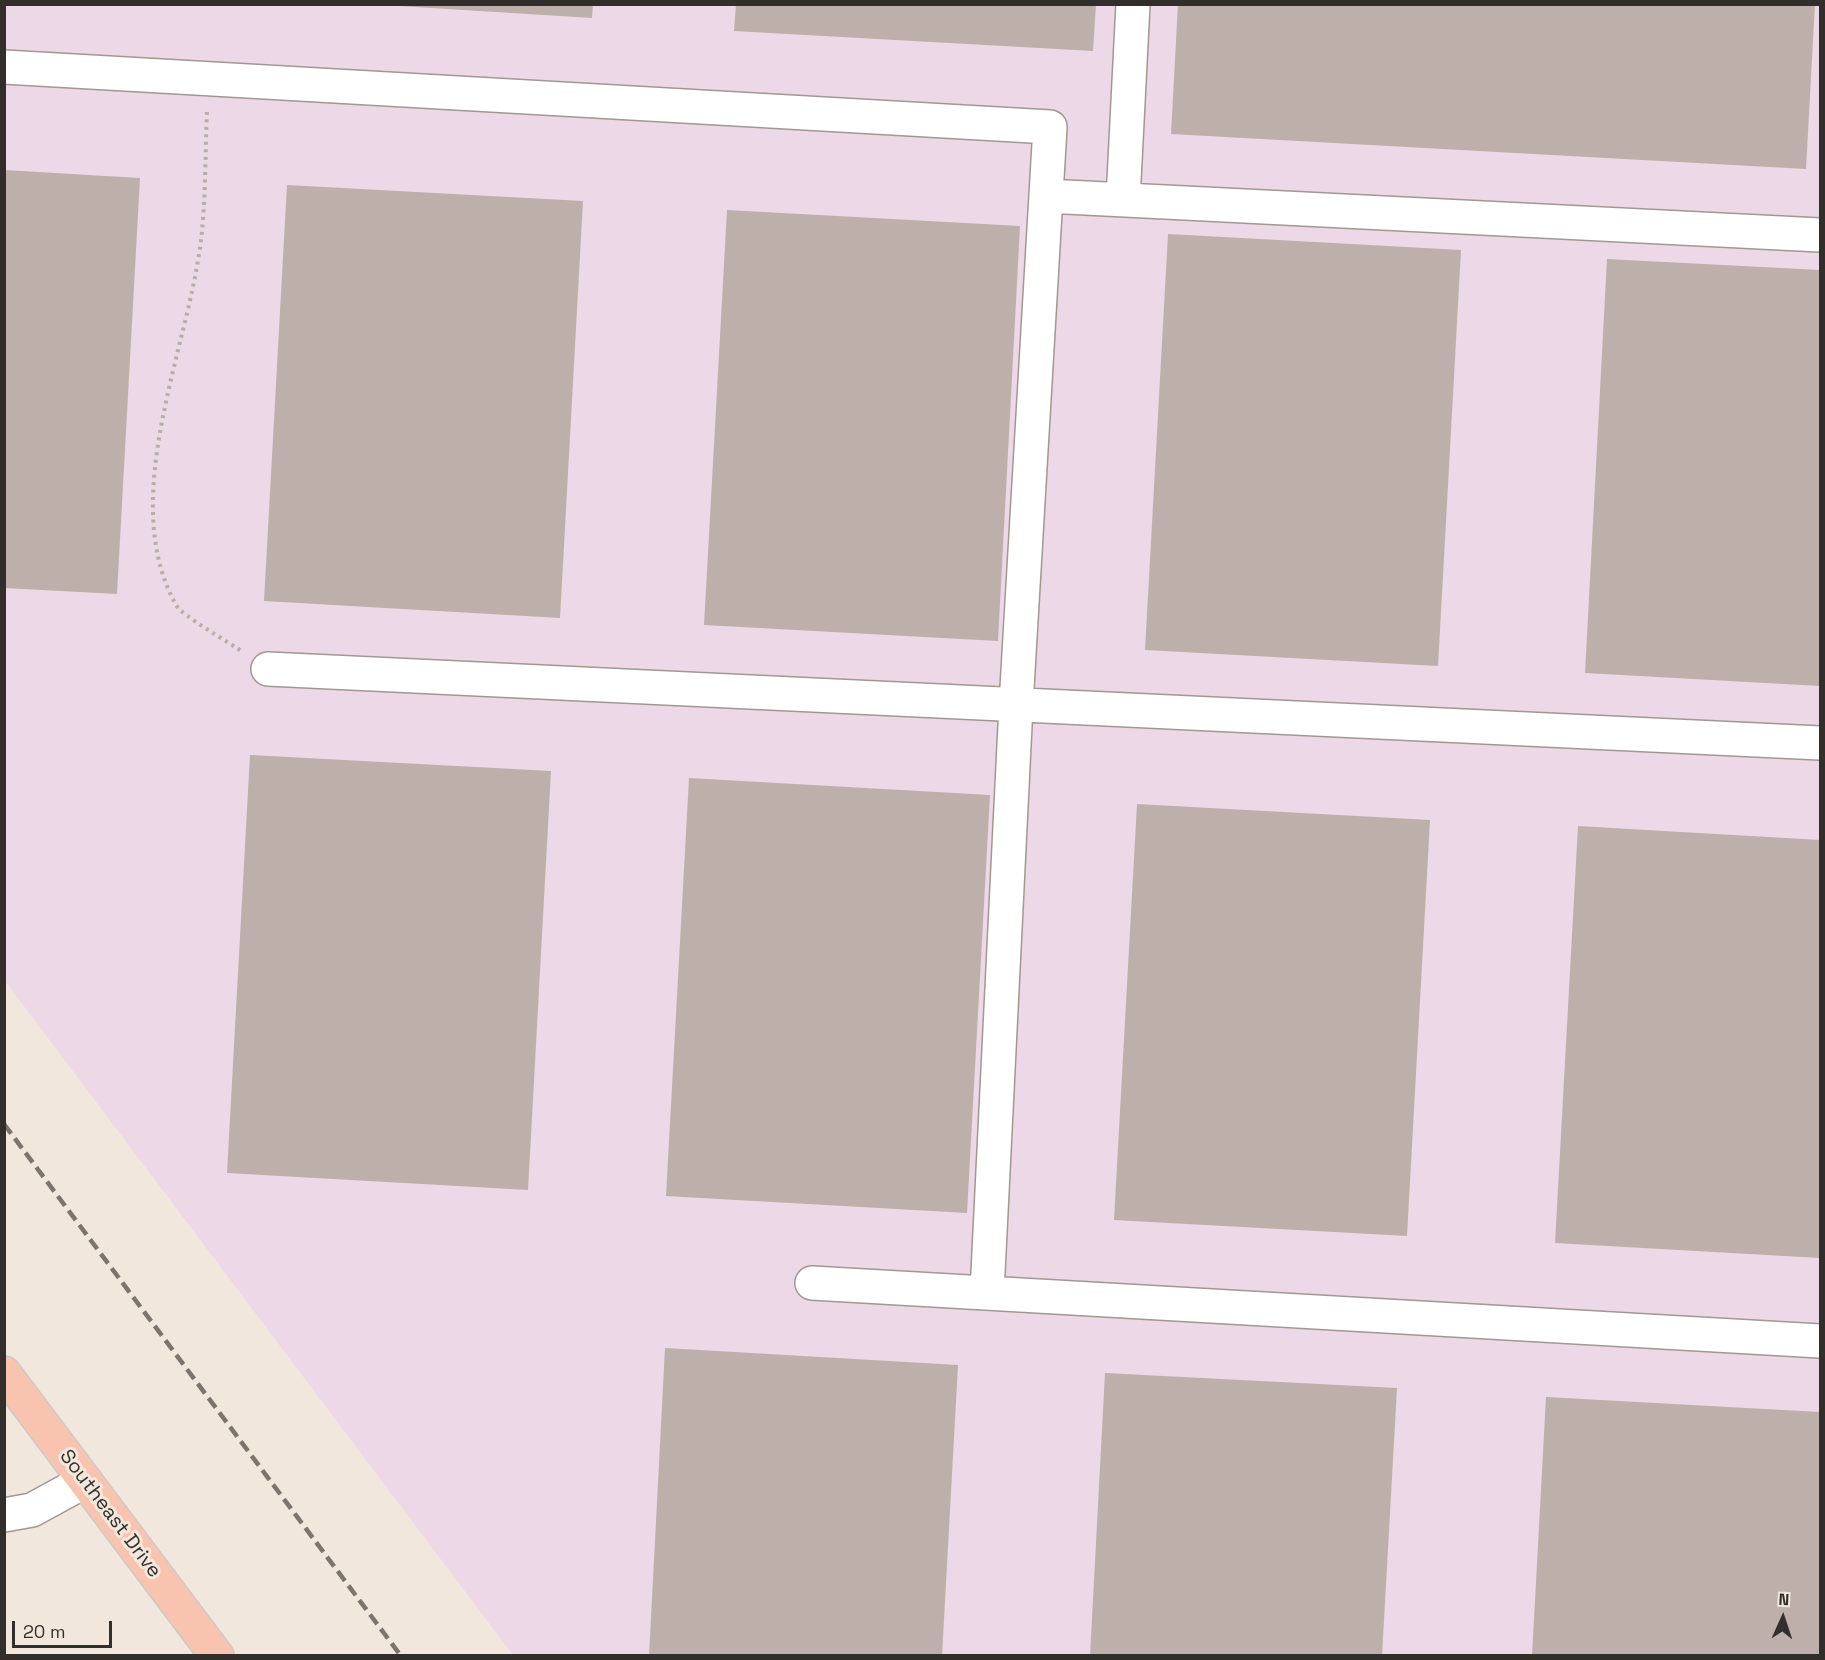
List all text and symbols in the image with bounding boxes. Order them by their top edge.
street label: Southeast Drive [54,1445,166,1583]
north arrow [1753,1588,1813,1648]
text: N [1778,1589,1790,1610]
scale bar [15,1609,116,1647]
text: 20 m [23,1620,66,1643]

